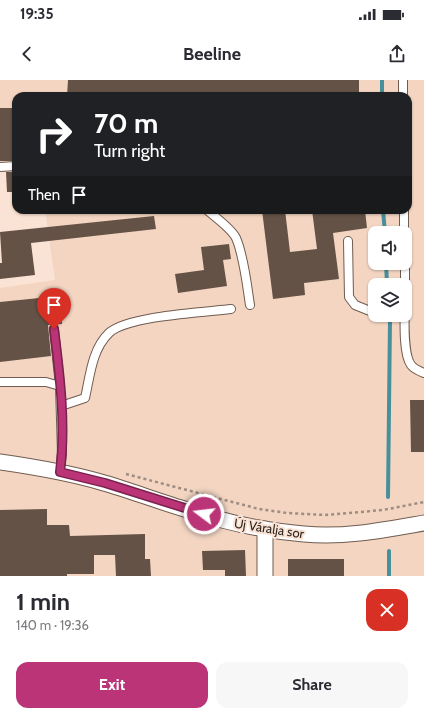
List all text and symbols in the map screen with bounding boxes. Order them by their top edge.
text: 19:35 [20,5,53,23]
icon: back [16,43,38,65]
text: Beeline [183,43,241,65]
icon: share [386,43,408,65]
text: 70 m [94,106,158,140]
icon: right [28,108,80,160]
text: Turn right [94,140,165,162]
icon: arrive [68,184,90,206]
text: Then [28,186,60,204]
map controls [368,226,412,322]
button: sound [368,226,412,270]
button: layers [368,278,412,322]
pin [37,288,71,329]
icon: arrive [43,294,65,316]
position arrow [183,493,225,535]
street label: Új Váralja sor [233,514,306,543]
text: 1 min [16,587,70,616]
button: close [366,589,408,631]
text: 140 m · 19:36 [16,617,89,633]
button: Exit [16,662,208,708]
button: Share [216,662,408,708]

